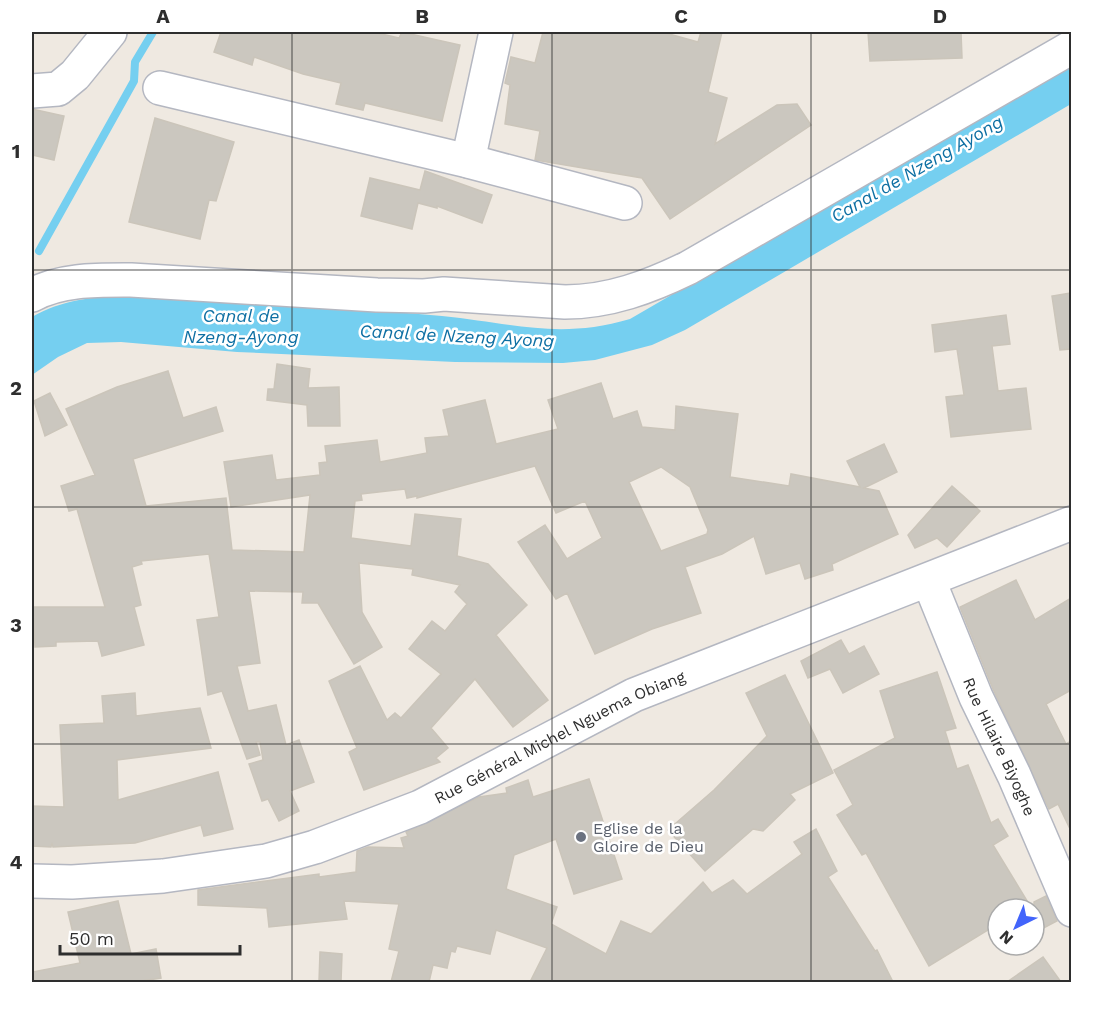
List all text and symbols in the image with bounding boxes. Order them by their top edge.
text: A [156,4,170,28]
text: B [415,4,429,28]
text: C [674,4,688,28]
text: D [933,4,947,28]
water label: Canal de Nzeng Ayong [827,111,1006,226]
text: 1 [12,139,20,163]
water label: Canal de Nzeng-Ayong [183,305,299,347]
water label: Canal de Nzeng Ayong [359,320,555,351]
text: 2 [10,376,22,400]
text: 3 [10,613,22,637]
street label: Rue Général Michel Nguema Obiang [431,667,688,808]
street label: Rue Hilaire Biyoghe [959,675,1039,819]
place label: Eglise de la Gloire de Dieu [593,819,704,856]
marker: Eglise de la Gloire de Dieu [574,830,588,844]
text: 4 [10,850,23,874]
north arrow [986,897,1046,957]
scale bar [60,918,240,956]
text: N [995,927,1017,949]
text: 50 m [69,928,114,949]

